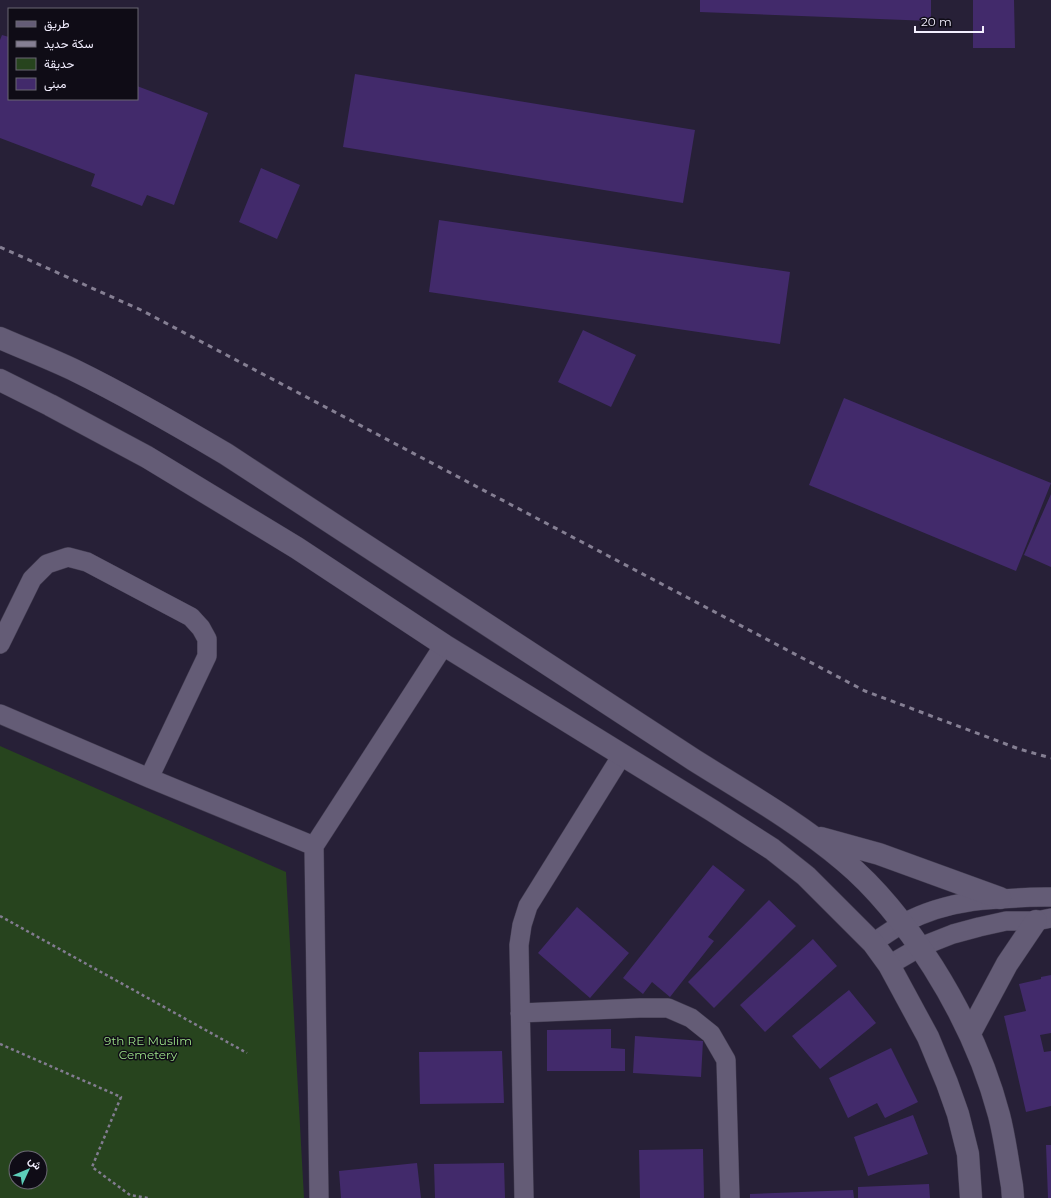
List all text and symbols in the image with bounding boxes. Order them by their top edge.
legend [8,8,138,100]
scale bar [915,8,983,34]
text: 20 m [921,14,952,29]
text: طريق [44,16,70,32]
text: سكة حديد [44,36,94,51]
text: حديقة [44,56,74,71]
text: مبنى [44,76,66,92]
park label: 9th RE Muslim Cemetery [104,1033,192,1062]
north arrow [8,1150,48,1190]
text: ش [26,1153,45,1173]

